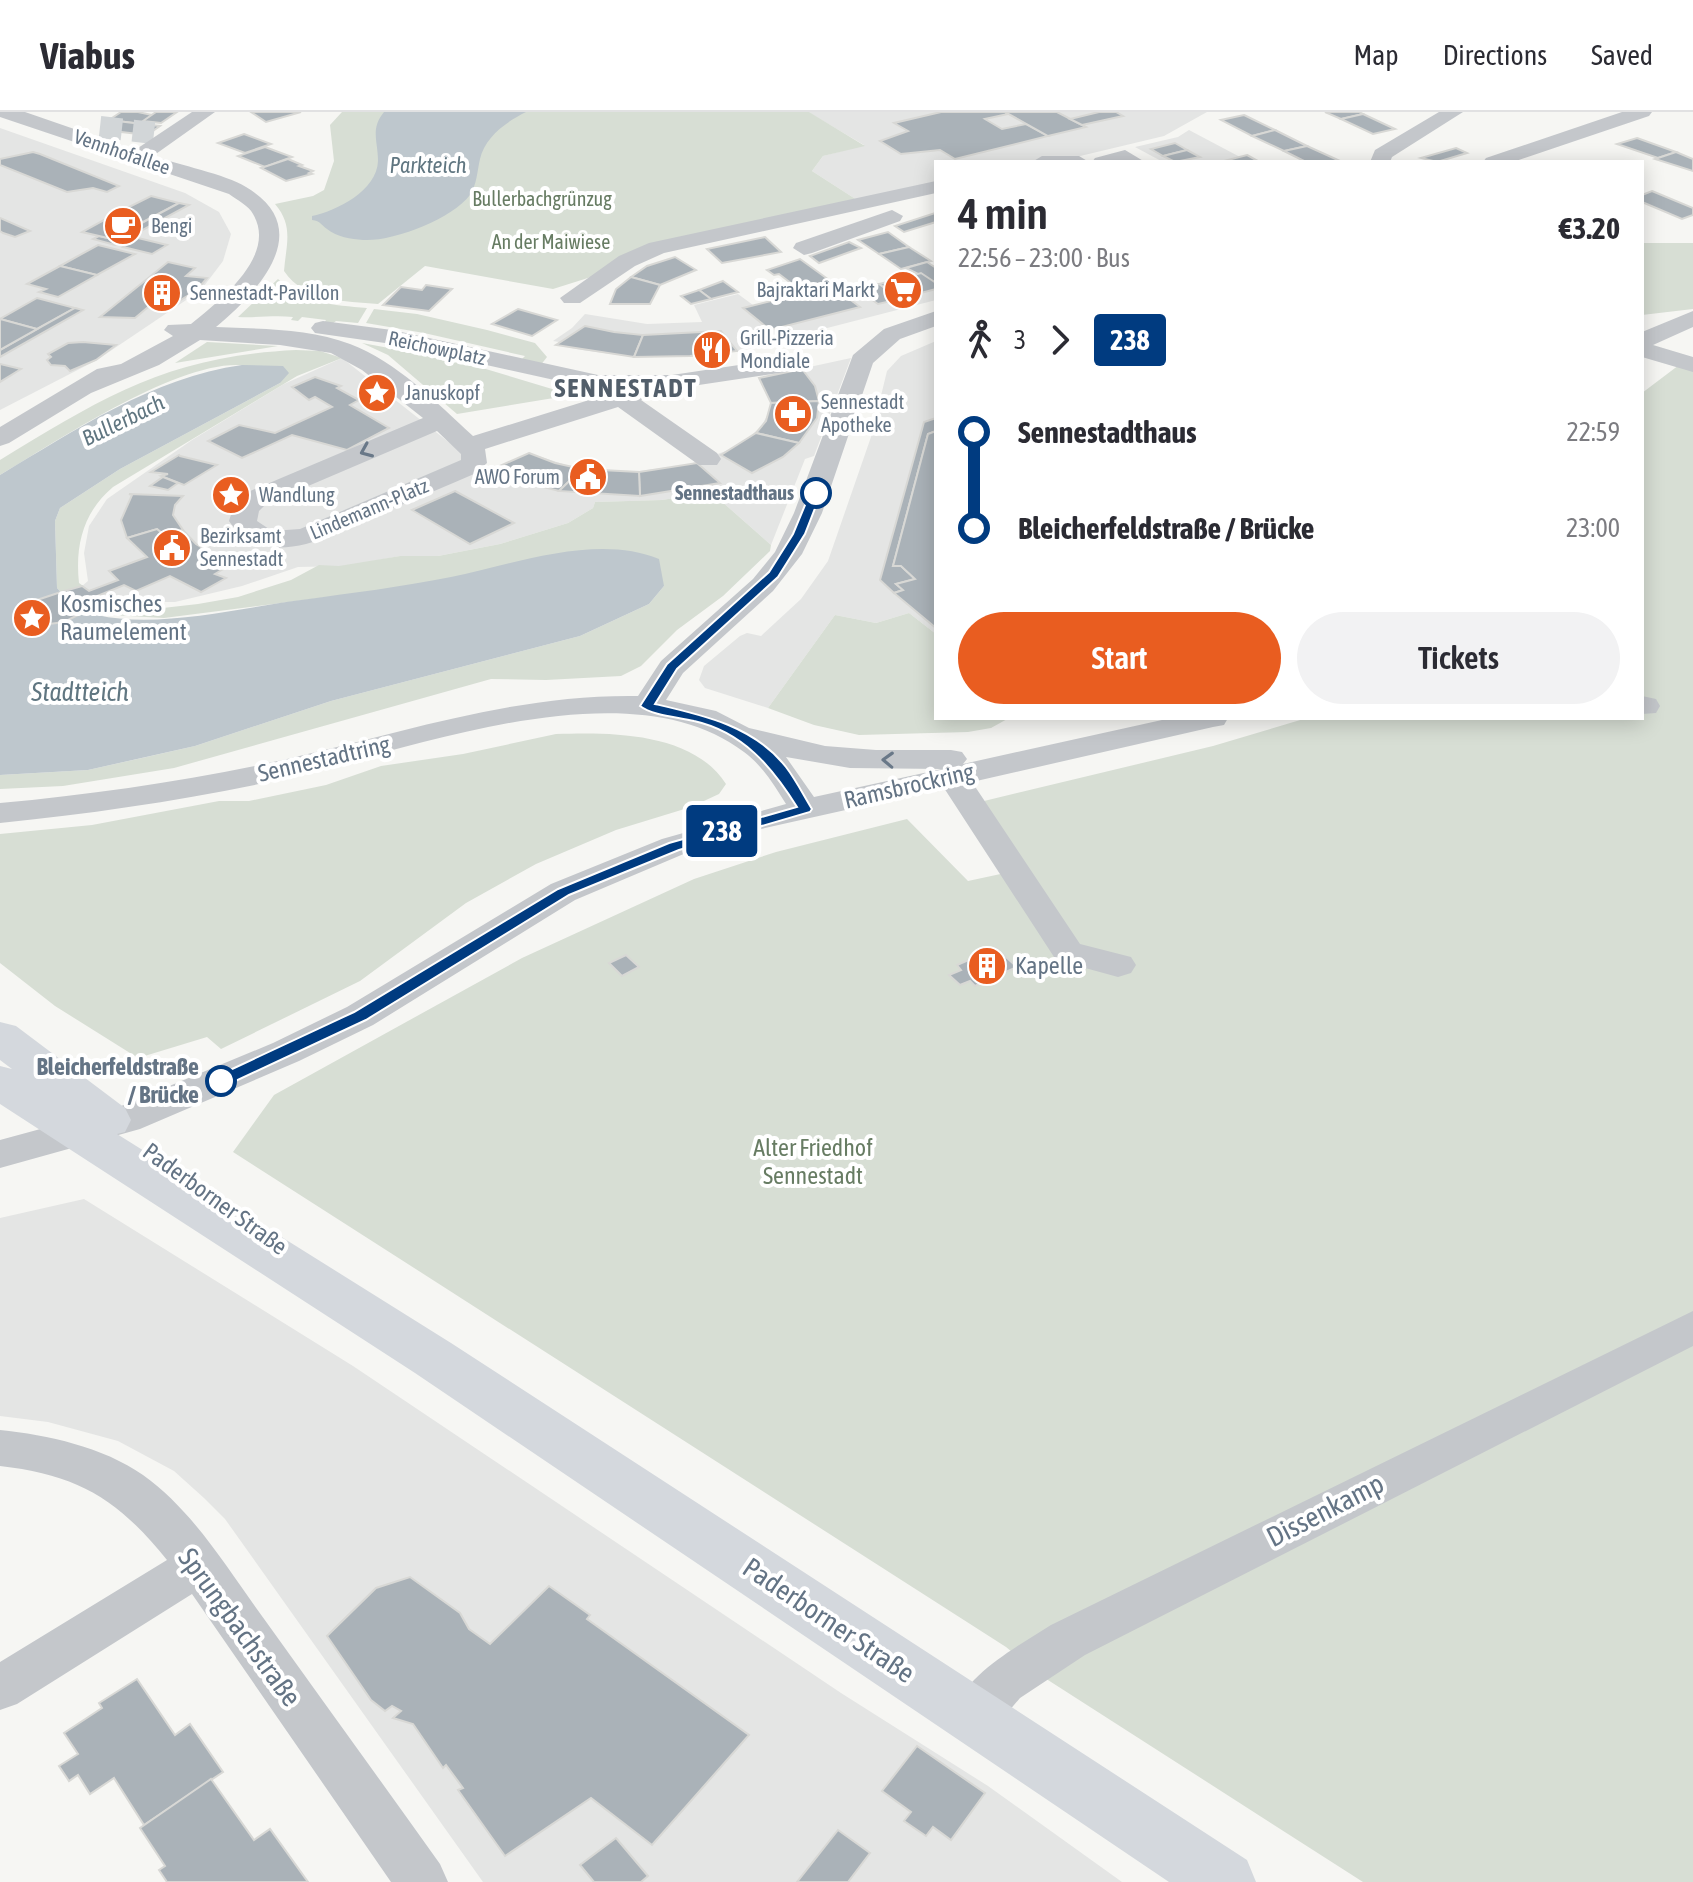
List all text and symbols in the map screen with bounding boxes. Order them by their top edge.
text: Viabus [40,34,135,77]
text: Map [1354,39,1399,71]
text: Directions [1443,39,1547,71]
text: Saved [1591,39,1653,71]
street label: Vennhofallee [71,124,173,179]
water label: Parkteich [390,152,467,178]
park label: Bullerbachgrünzug [472,187,612,210]
text: 4 min [958,188,1048,238]
cafe icon: Bengi [102,205,144,247]
text: €3.20 [1559,211,1620,245]
place label: Bengi [151,214,192,237]
park label: An der Maiwiese [492,230,610,253]
text: 22:56 – 23:00 · Bus [958,243,1130,273]
supermarket icon: Bajraktari Markt [882,269,924,311]
building icon: Sennestadt-Pavillon [141,272,183,314]
place label: Bajraktari Markt [757,278,875,301]
place label: Sennestadt-Pavillon [190,281,339,304]
icon: walk [958,318,1002,362]
icon: forward [1038,318,1082,362]
text: 238 [1110,324,1150,356]
text: 3 [1014,325,1026,355]
street label: Reichowplatz [386,326,488,369]
place label: Grill-Pizzeria Mondiale [740,326,834,372]
restaurant icon: Grill-Pizzeria Mondiale [691,329,733,371]
place icon: Januskopf [356,372,398,414]
district label: SENNESTADT [554,373,698,403]
place label: Januskopf [405,381,480,404]
water label: Bullerbach [78,389,169,451]
place label: Sennestadt Apotheke [821,390,905,436]
pharmacy icon: Sennestadt Apotheke [772,393,814,435]
text: Sennestadthaus [1018,415,1197,449]
text: 22:59 [1566,417,1620,447]
one-way arrow [360,441,374,458]
public building icon: AWO Forum [567,456,609,498]
place label: AWO Forum [475,465,560,488]
street label: Lindemann-Platz [306,473,431,544]
place icon: Wandlung [210,474,252,516]
marker: Sennestadthaus [801,478,831,508]
place label: Sennestadthaus [675,481,794,504]
place label: Wandlung [259,483,335,506]
text: Bleicherfeldstraße / Brücke [1018,511,1314,545]
text: 23:00 [1566,513,1620,543]
place label: Bezirksamt Sennestadt [200,524,284,570]
public building icon: Bezirksamt Sennestadt [151,527,193,569]
place label: Kosmisches Raumelement [60,590,187,645]
place icon: Kosmisches Raumelement [11,597,53,639]
button: Start [958,612,1281,704]
button: Tickets [1297,612,1620,704]
water label: Stadtteich [30,677,129,707]
street label: Sennestadtring [255,730,393,787]
one-way arrow [881,751,894,768]
street label: Ramsbrockring [841,757,977,814]
line badge: 238 [676,805,768,857]
text: 238 [702,815,742,847]
building icon: Kapelle [966,945,1008,987]
place label: Kapelle [1015,952,1083,979]
place label: Bleicherfeldstraße / Brücke [36,1053,199,1108]
marker: Bleicherfeldstraße / Brücke [206,1066,236,1096]
park label: Alter Friedhof Sennestadt [753,1134,873,1189]
street label: Paderborner Straße [138,1137,293,1260]
street label: Dissenkamp [1261,1467,1389,1553]
street label: Sprungbachstraße [172,1542,308,1712]
street label: Paderborner Straße [737,1551,921,1689]

